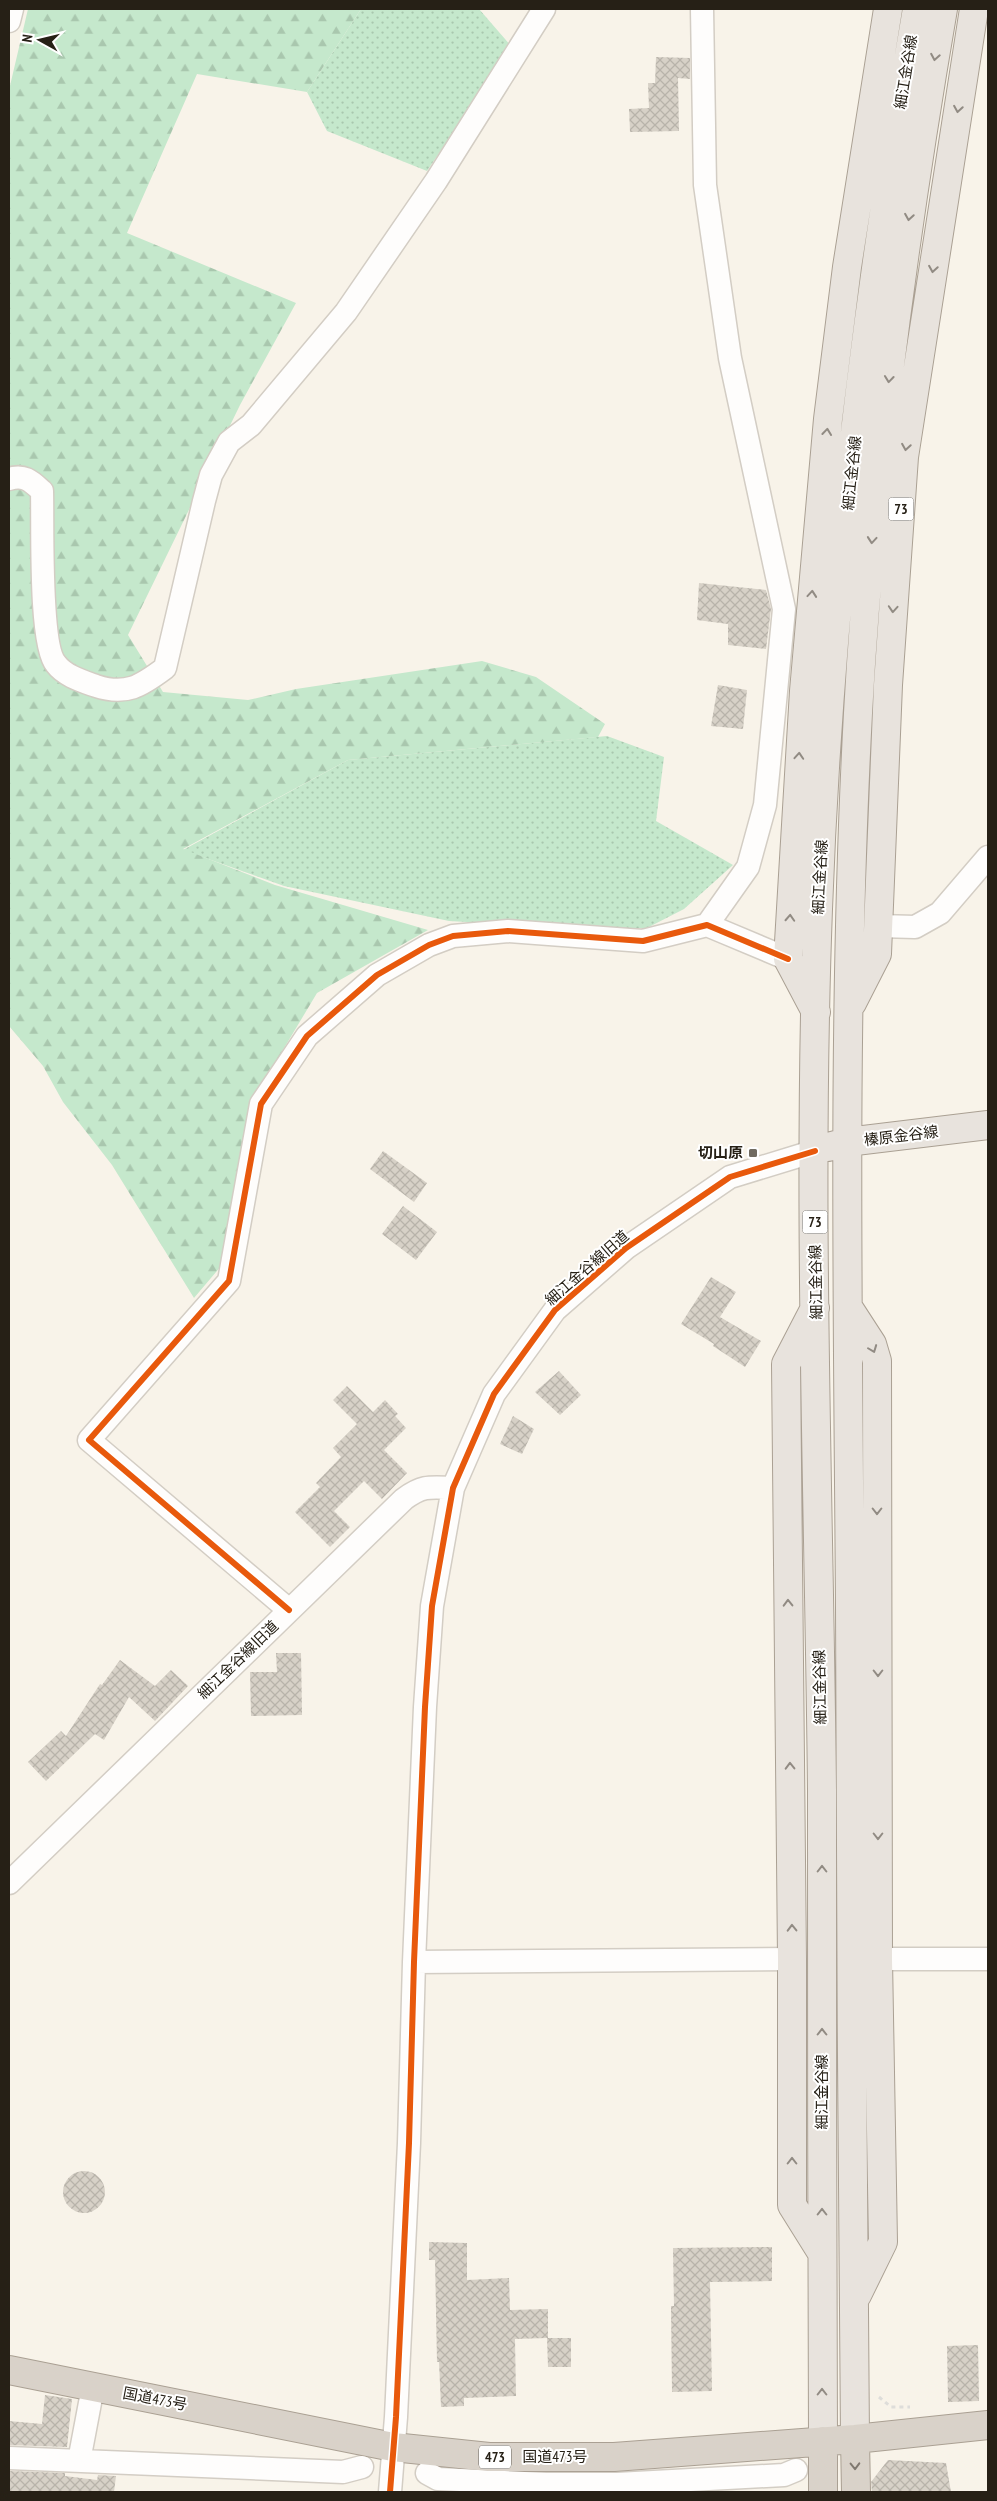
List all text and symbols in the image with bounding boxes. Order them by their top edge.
north arrow [15,15,65,65]
text: N [18,33,37,43]
street label: 細江金谷線 [890,33,921,110]
one-way arrow [930,52,940,61]
one-way arrow [953,104,963,113]
one-way arrow [905,213,915,222]
one-way arrow [928,265,938,274]
one-way arrow [884,375,895,383]
one-way arrow [821,428,832,436]
street label: 細江金谷線 [838,435,865,511]
one-way arrow [901,444,912,452]
road number: 73 [888,498,914,520]
one-way arrow [867,536,878,544]
one-way arrow [806,589,817,597]
one-way arrow [888,606,899,614]
one-way arrow [794,751,805,759]
street label: 細江金谷線 [808,839,831,915]
one-way arrow [785,914,795,922]
street label: 榛原金谷線 [863,1122,939,1150]
place label: 切山原 [698,1143,743,1162]
marker: 切山原 [747,1147,759,1159]
road number: 73 [802,1210,828,1234]
street label: 細江金谷線旧道 [541,1226,633,1309]
street label: 細江金谷線 [805,1244,826,1320]
one-way arrow [867,1344,877,1353]
one-way arrow [872,1508,882,1515]
one-way arrow [783,1599,794,1607]
street label: 細江金谷線旧道 [193,1616,282,1703]
street label: 細江金谷線 [809,1649,830,1725]
one-way arrow [873,1670,883,1678]
one-way arrow [785,1761,795,1769]
one-way arrow [873,1832,883,1840]
one-way arrow [817,1865,827,1873]
one-way arrow [787,1924,797,1932]
one-way arrow [817,2028,827,2036]
street label: 細江金谷線 [812,2054,831,2130]
one-way arrow [787,2156,797,2164]
one-way arrow [817,2208,827,2216]
street label: 国道473号 [121,2383,189,2414]
one-way arrow [817,2388,827,2396]
road number: 473 [479,2446,511,2468]
street label: 国道473号 [522,2447,588,2466]
one-way arrow [850,2462,860,2470]

